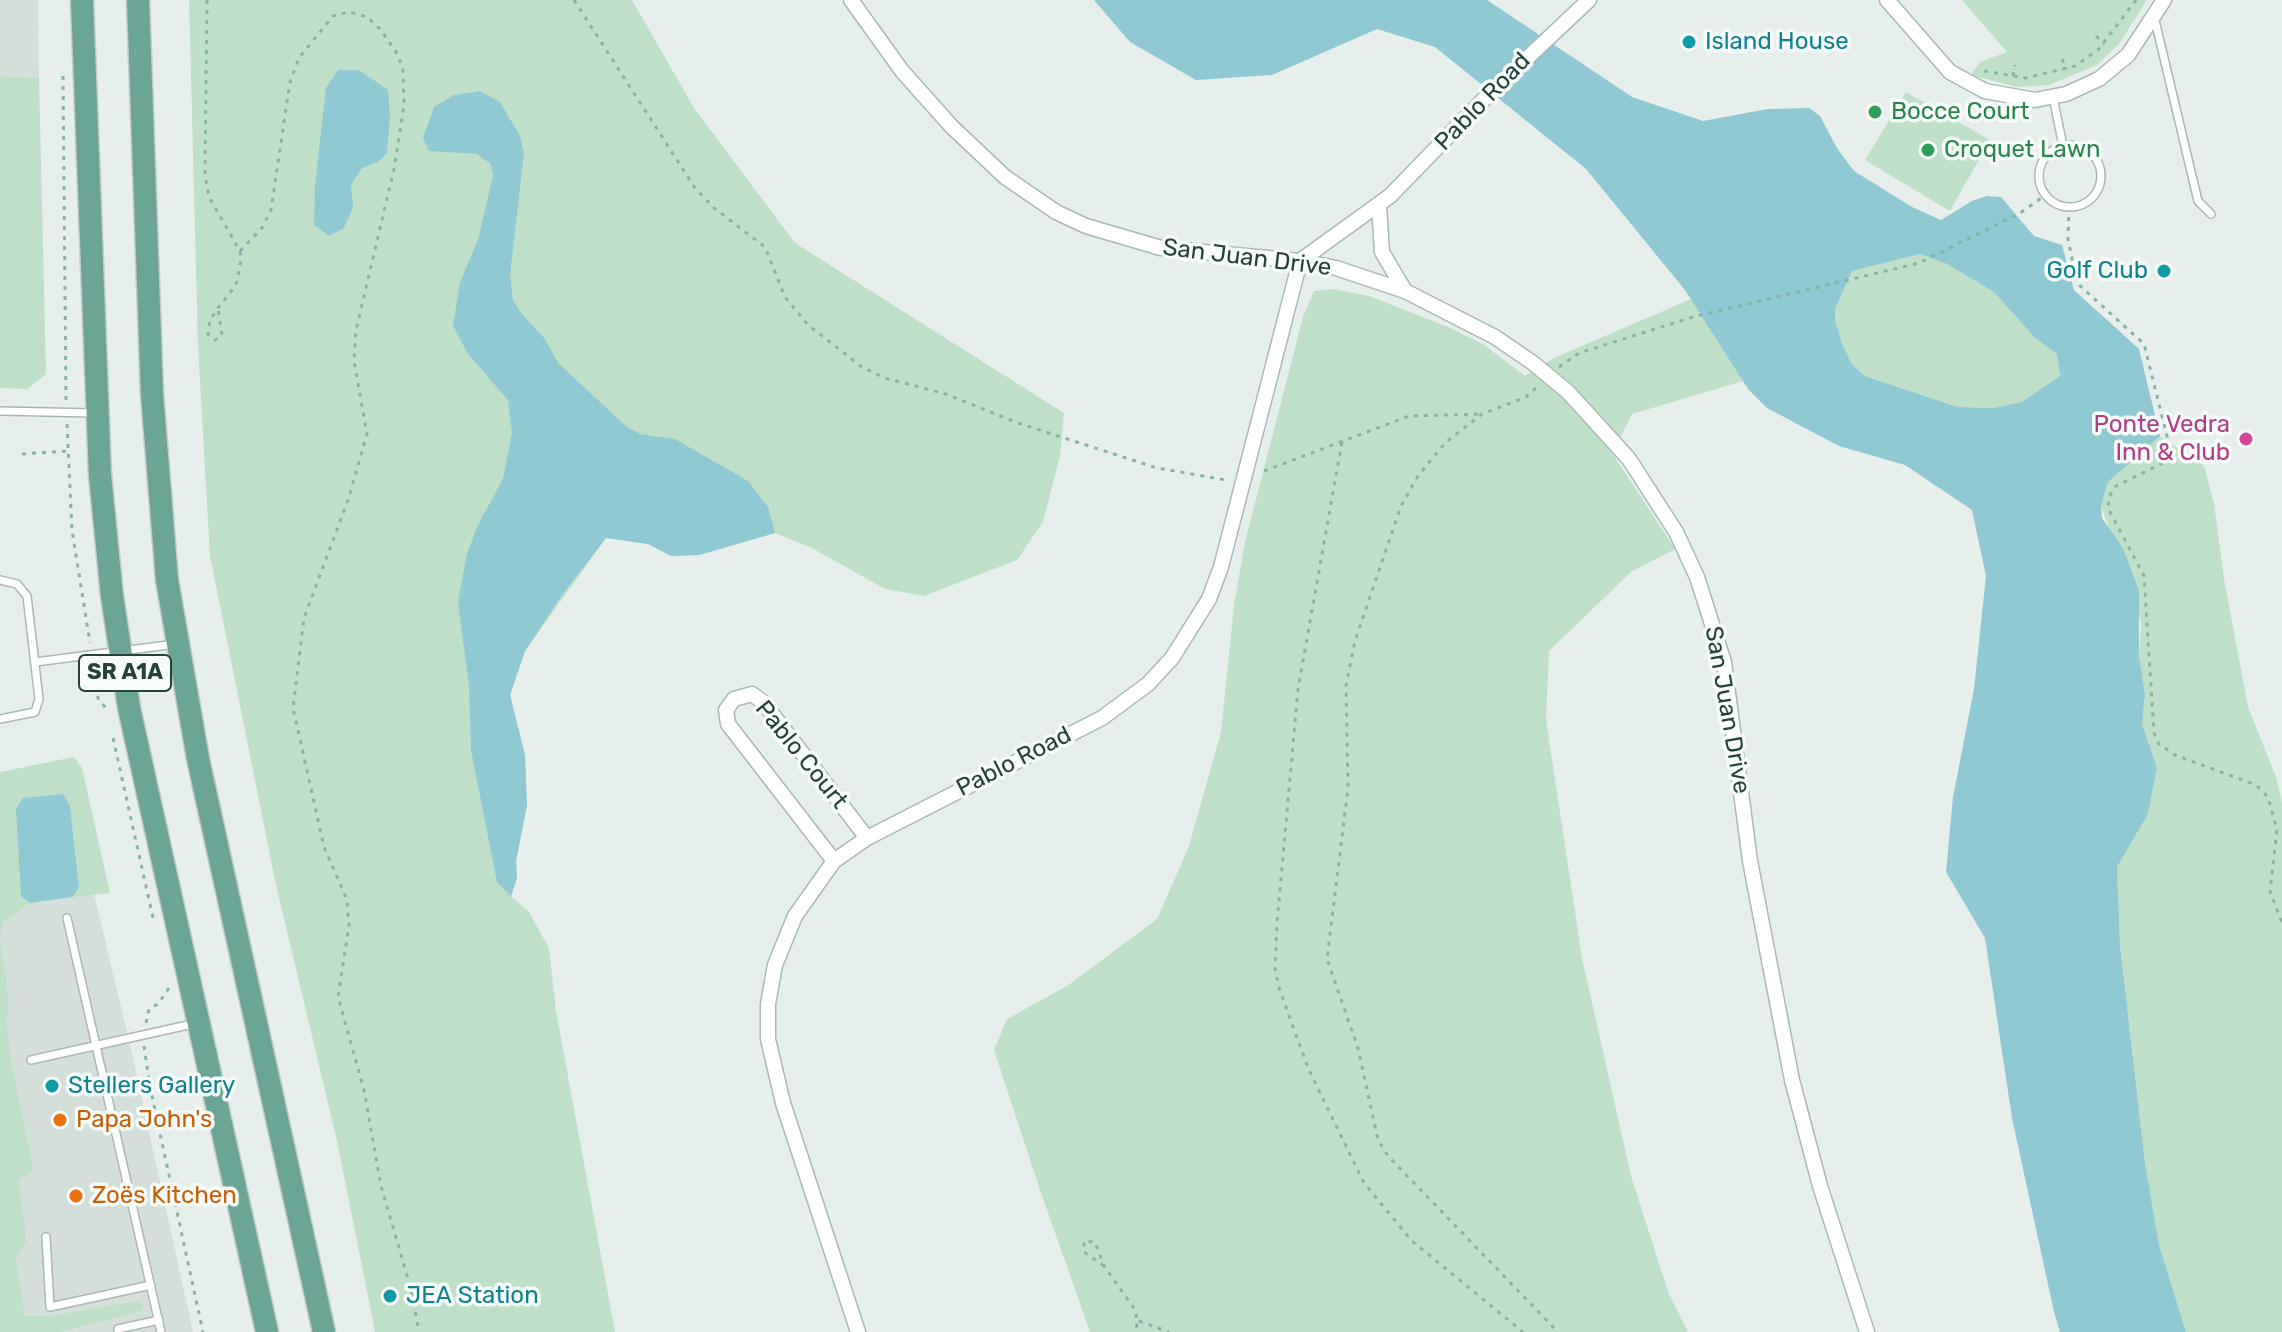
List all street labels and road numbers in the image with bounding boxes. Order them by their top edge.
street label: Pablo Road [1429,47,1537,157]
street label: San Juan Drive [1161,233,1333,283]
street label: San Juan Drive [1698,624,1756,796]
road number: SR A1A [79,655,171,691]
street label: Pablo Court [749,695,853,815]
street label: Pablo Road [952,721,1076,803]

